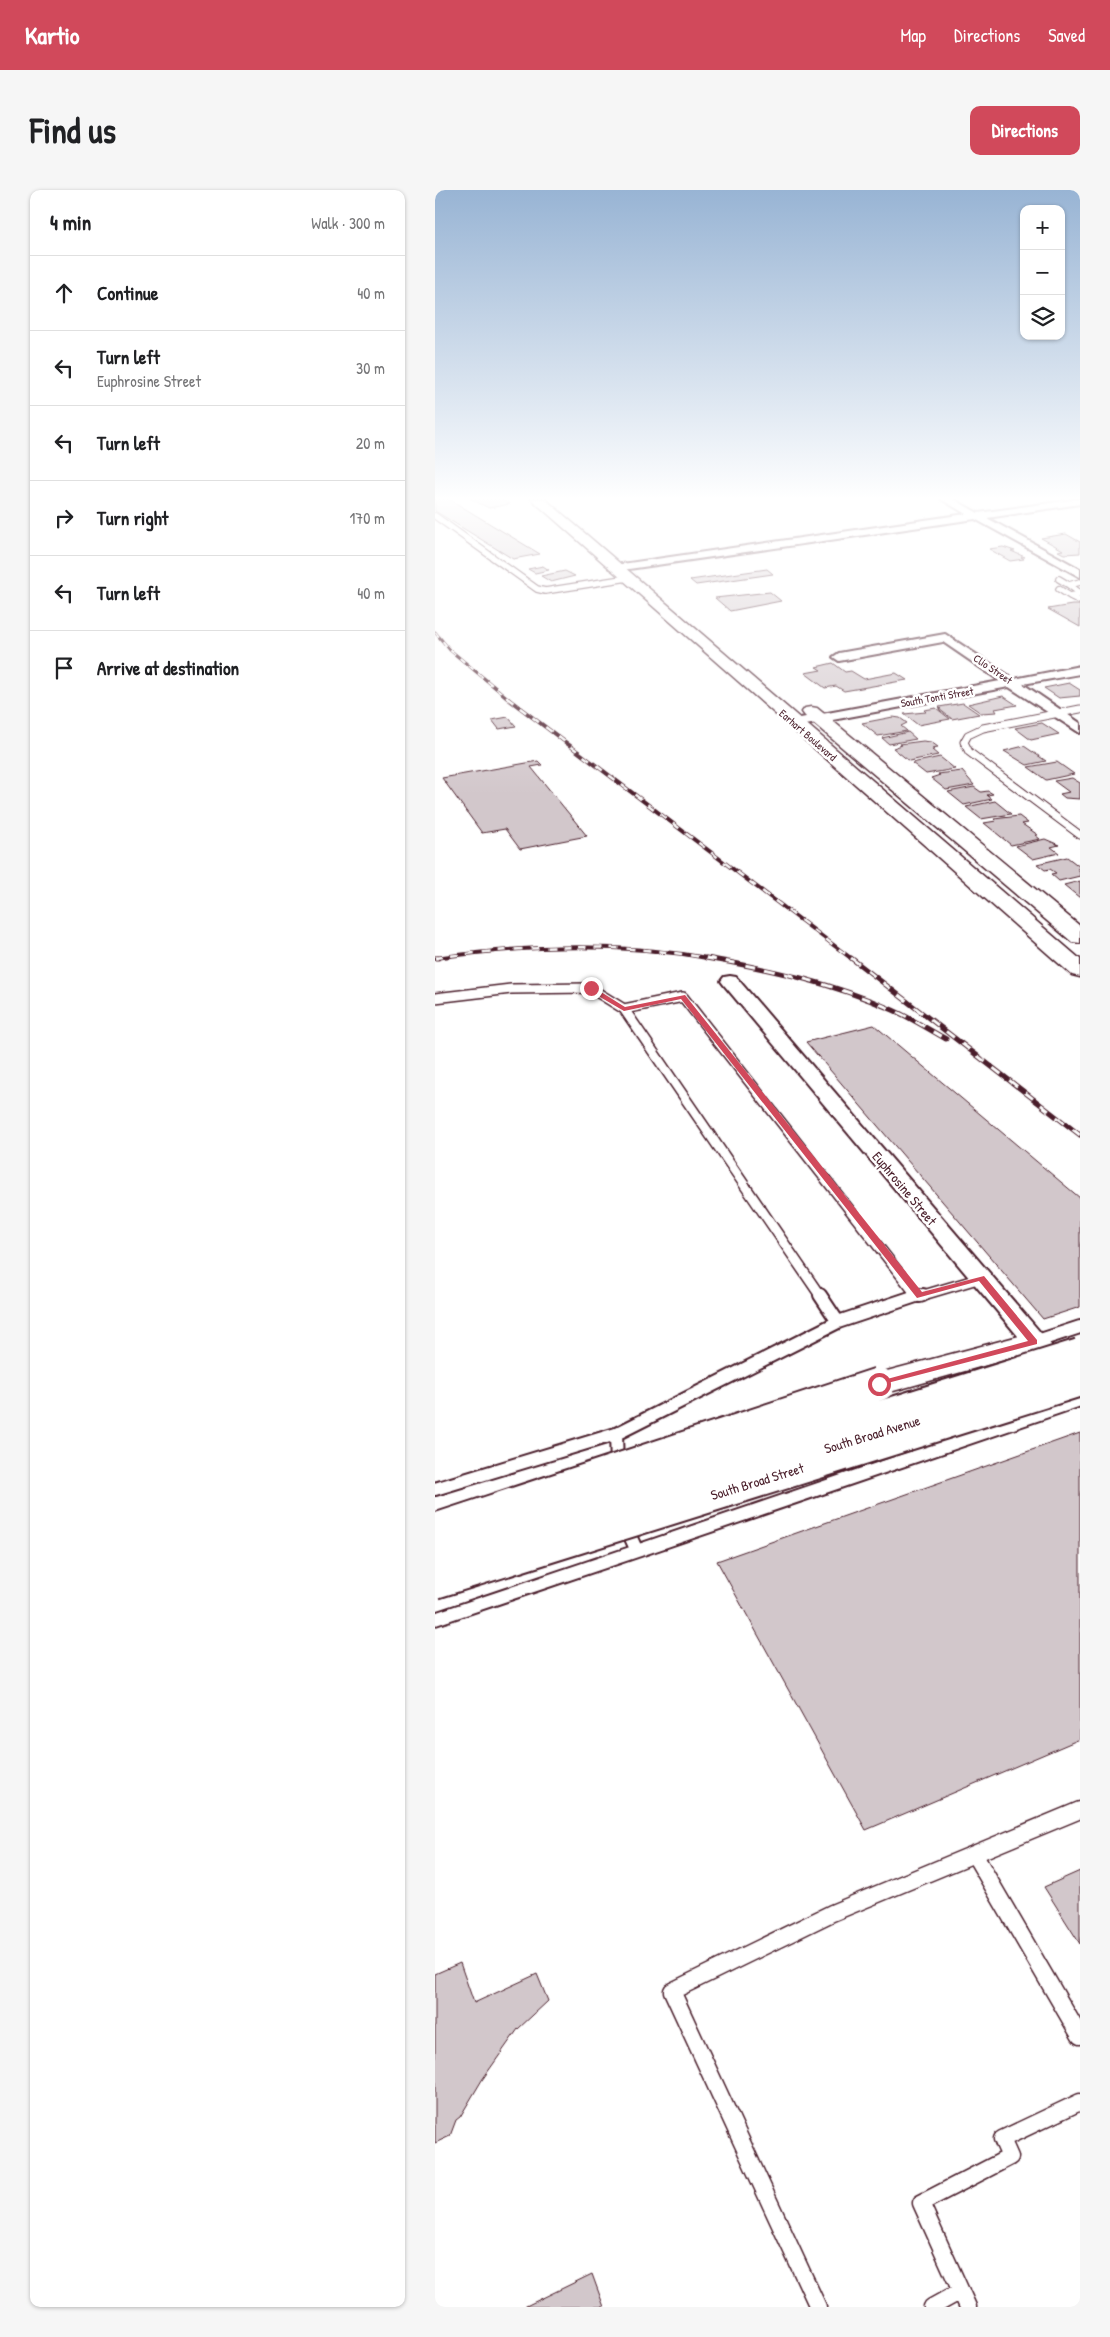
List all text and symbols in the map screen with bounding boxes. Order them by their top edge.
text: Kartio [25,19,80,51]
text: Map [901,23,926,48]
text: Directions [954,23,1020,48]
text: Saved [1048,23,1085,48]
button: Directions [970,106,1080,155]
text: Find us [30,107,116,154]
map controls [1020,205,1065,340]
button: + [1020,205,1065,250]
text: 4 min [50,208,91,237]
text: Walk · 300 m [311,212,385,234]
button: − [1020,250,1065,295]
icon: ahead [50,279,78,307]
text: Continue [97,280,158,306]
text: 40 m [357,282,385,304]
button: layers [1020,295,1065,340]
text: Turn left [97,344,160,370]
icon: left [50,354,78,382]
text: 30 m [356,357,385,379]
text: Euphrosine Street [97,370,201,392]
icon: left [50,429,78,457]
text: Turn left [97,430,160,456]
text: 20 m [356,432,385,454]
icon: right [50,504,78,532]
text: Turn right [97,505,168,531]
text: 170 m [350,507,385,529]
icon: left [50,579,78,607]
text: Turn left [97,580,160,606]
text: 40 m [357,582,385,604]
street label: Clio Street [971,651,1015,687]
icon: arrive [50,654,78,682]
text: Arrive at destination [97,655,239,681]
street label: South Tonti Street [899,684,975,710]
street label: Earhart Boulevard [776,706,840,764]
route end [580,977,603,1000]
street label: Euphrosine Street [868,1147,942,1230]
route start [868,1373,891,1396]
street label: South Broad Avenue [822,1410,923,1458]
street label: South Broad Street [708,1458,806,1504]

